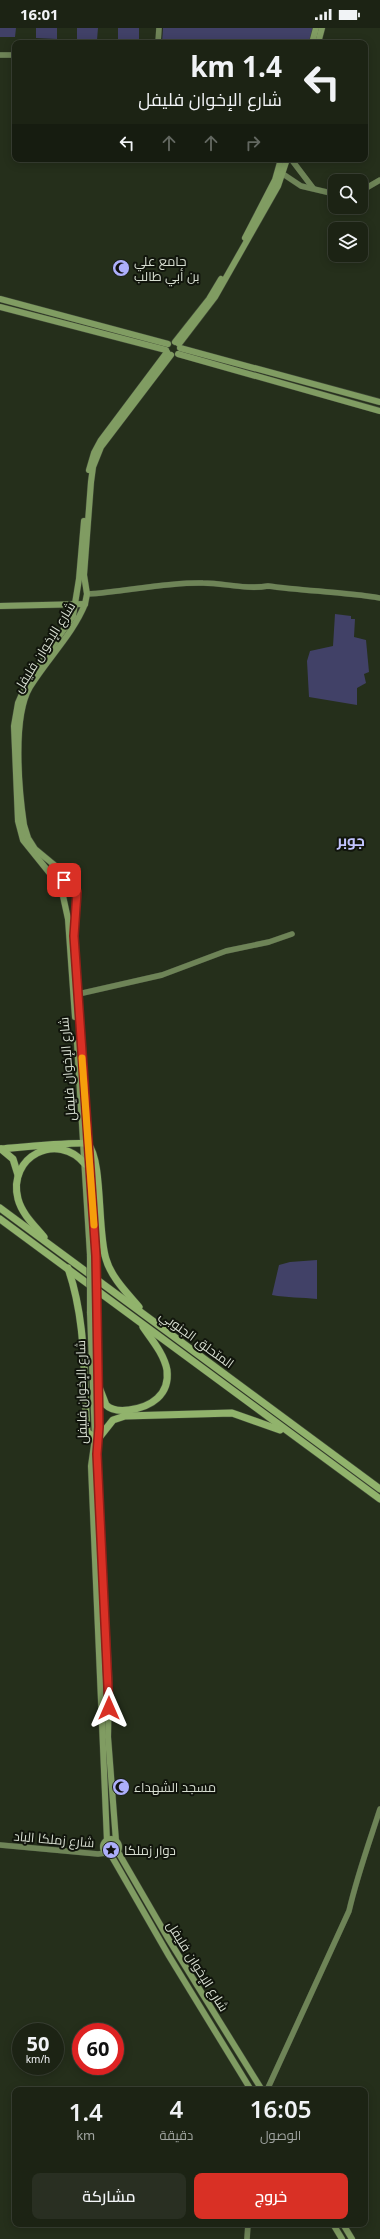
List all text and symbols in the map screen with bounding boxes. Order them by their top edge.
text: 16:01 [20,4,59,24]
text: 1.4 km [190,47,282,85]
icon: left [296,56,348,108]
text: شارع الإخوان فليفل [138,87,282,111]
icon: left [116,132,138,154]
icon: ahead [158,132,180,154]
icon: ahead [200,132,222,154]
icon: right [242,132,264,154]
map controls [328,174,368,262]
button: search [328,174,368,214]
button: layers [328,222,368,262]
place label: جامع علي بن أبي طالب [134,252,199,287]
mosque icon: جامع علي بن أبي طالب [111,258,131,278]
street label: شارع الإخوان فليفل [9,598,79,696]
district label: جوبر [336,830,365,850]
pin [47,863,81,897]
icon: arrive [53,869,75,891]
street label: شارع الإخوان فليفل [54,1017,80,1121]
street label: المتحلق الجنوبي [155,1306,238,1374]
street label: شارع الإخوان فليفل [71,1340,91,1444]
position arrow [88,1687,130,1729]
mosque icon: مسجد الشهداء [111,1777,131,1797]
place label: مسجد الشهداء [134,1778,216,1796]
street label: شارع زملكا الباد [13,1826,95,1852]
place icon: دوار زملكا [101,1840,121,1860]
place label: دوار زملكا [124,1841,176,1859]
street label: شارع الإخوان فليفل [163,1917,233,2015]
speed limit sign: 60 [72,2023,124,2075]
text: 50 [27,2030,49,2057]
text: km/h [26,2052,50,2066]
text: 4 [169,2092,183,2125]
text: 16:05 [250,2092,311,2125]
text: 1.4 [69,2095,103,2128]
text: km [76,2126,95,2144]
text: دقيقة [159,2126,193,2144]
text: الوصول [260,2126,301,2144]
button: مشاركة [32,2173,186,2219]
button: خروج [194,2173,348,2219]

